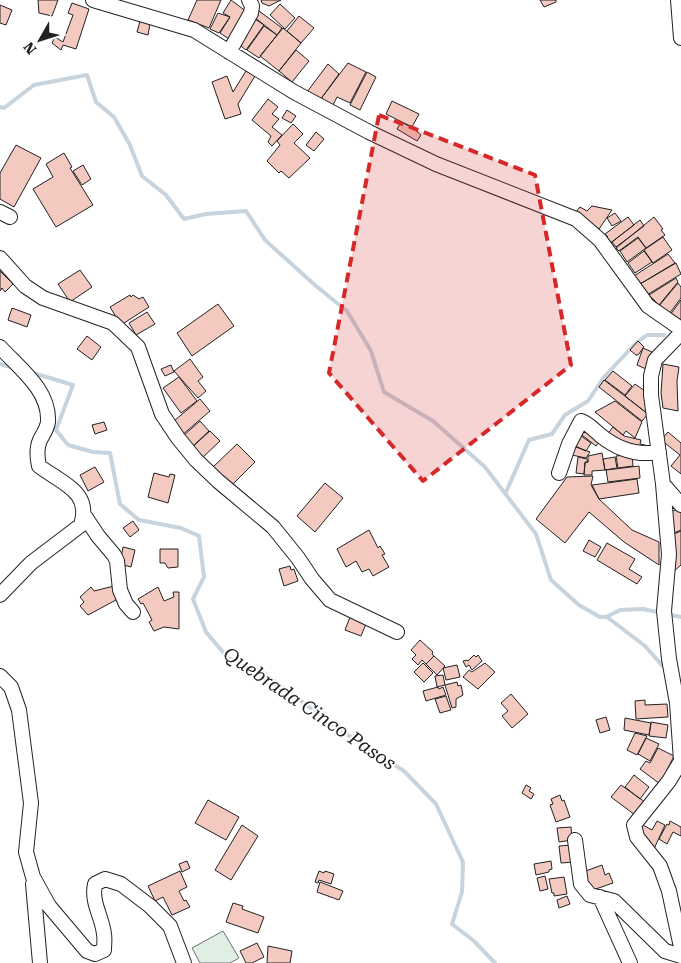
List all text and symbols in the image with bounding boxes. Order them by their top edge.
north arrow [15,15,65,65]
text: N [20,39,40,57]
water label: Quebrada Cinco Pasos [219,642,401,775]

